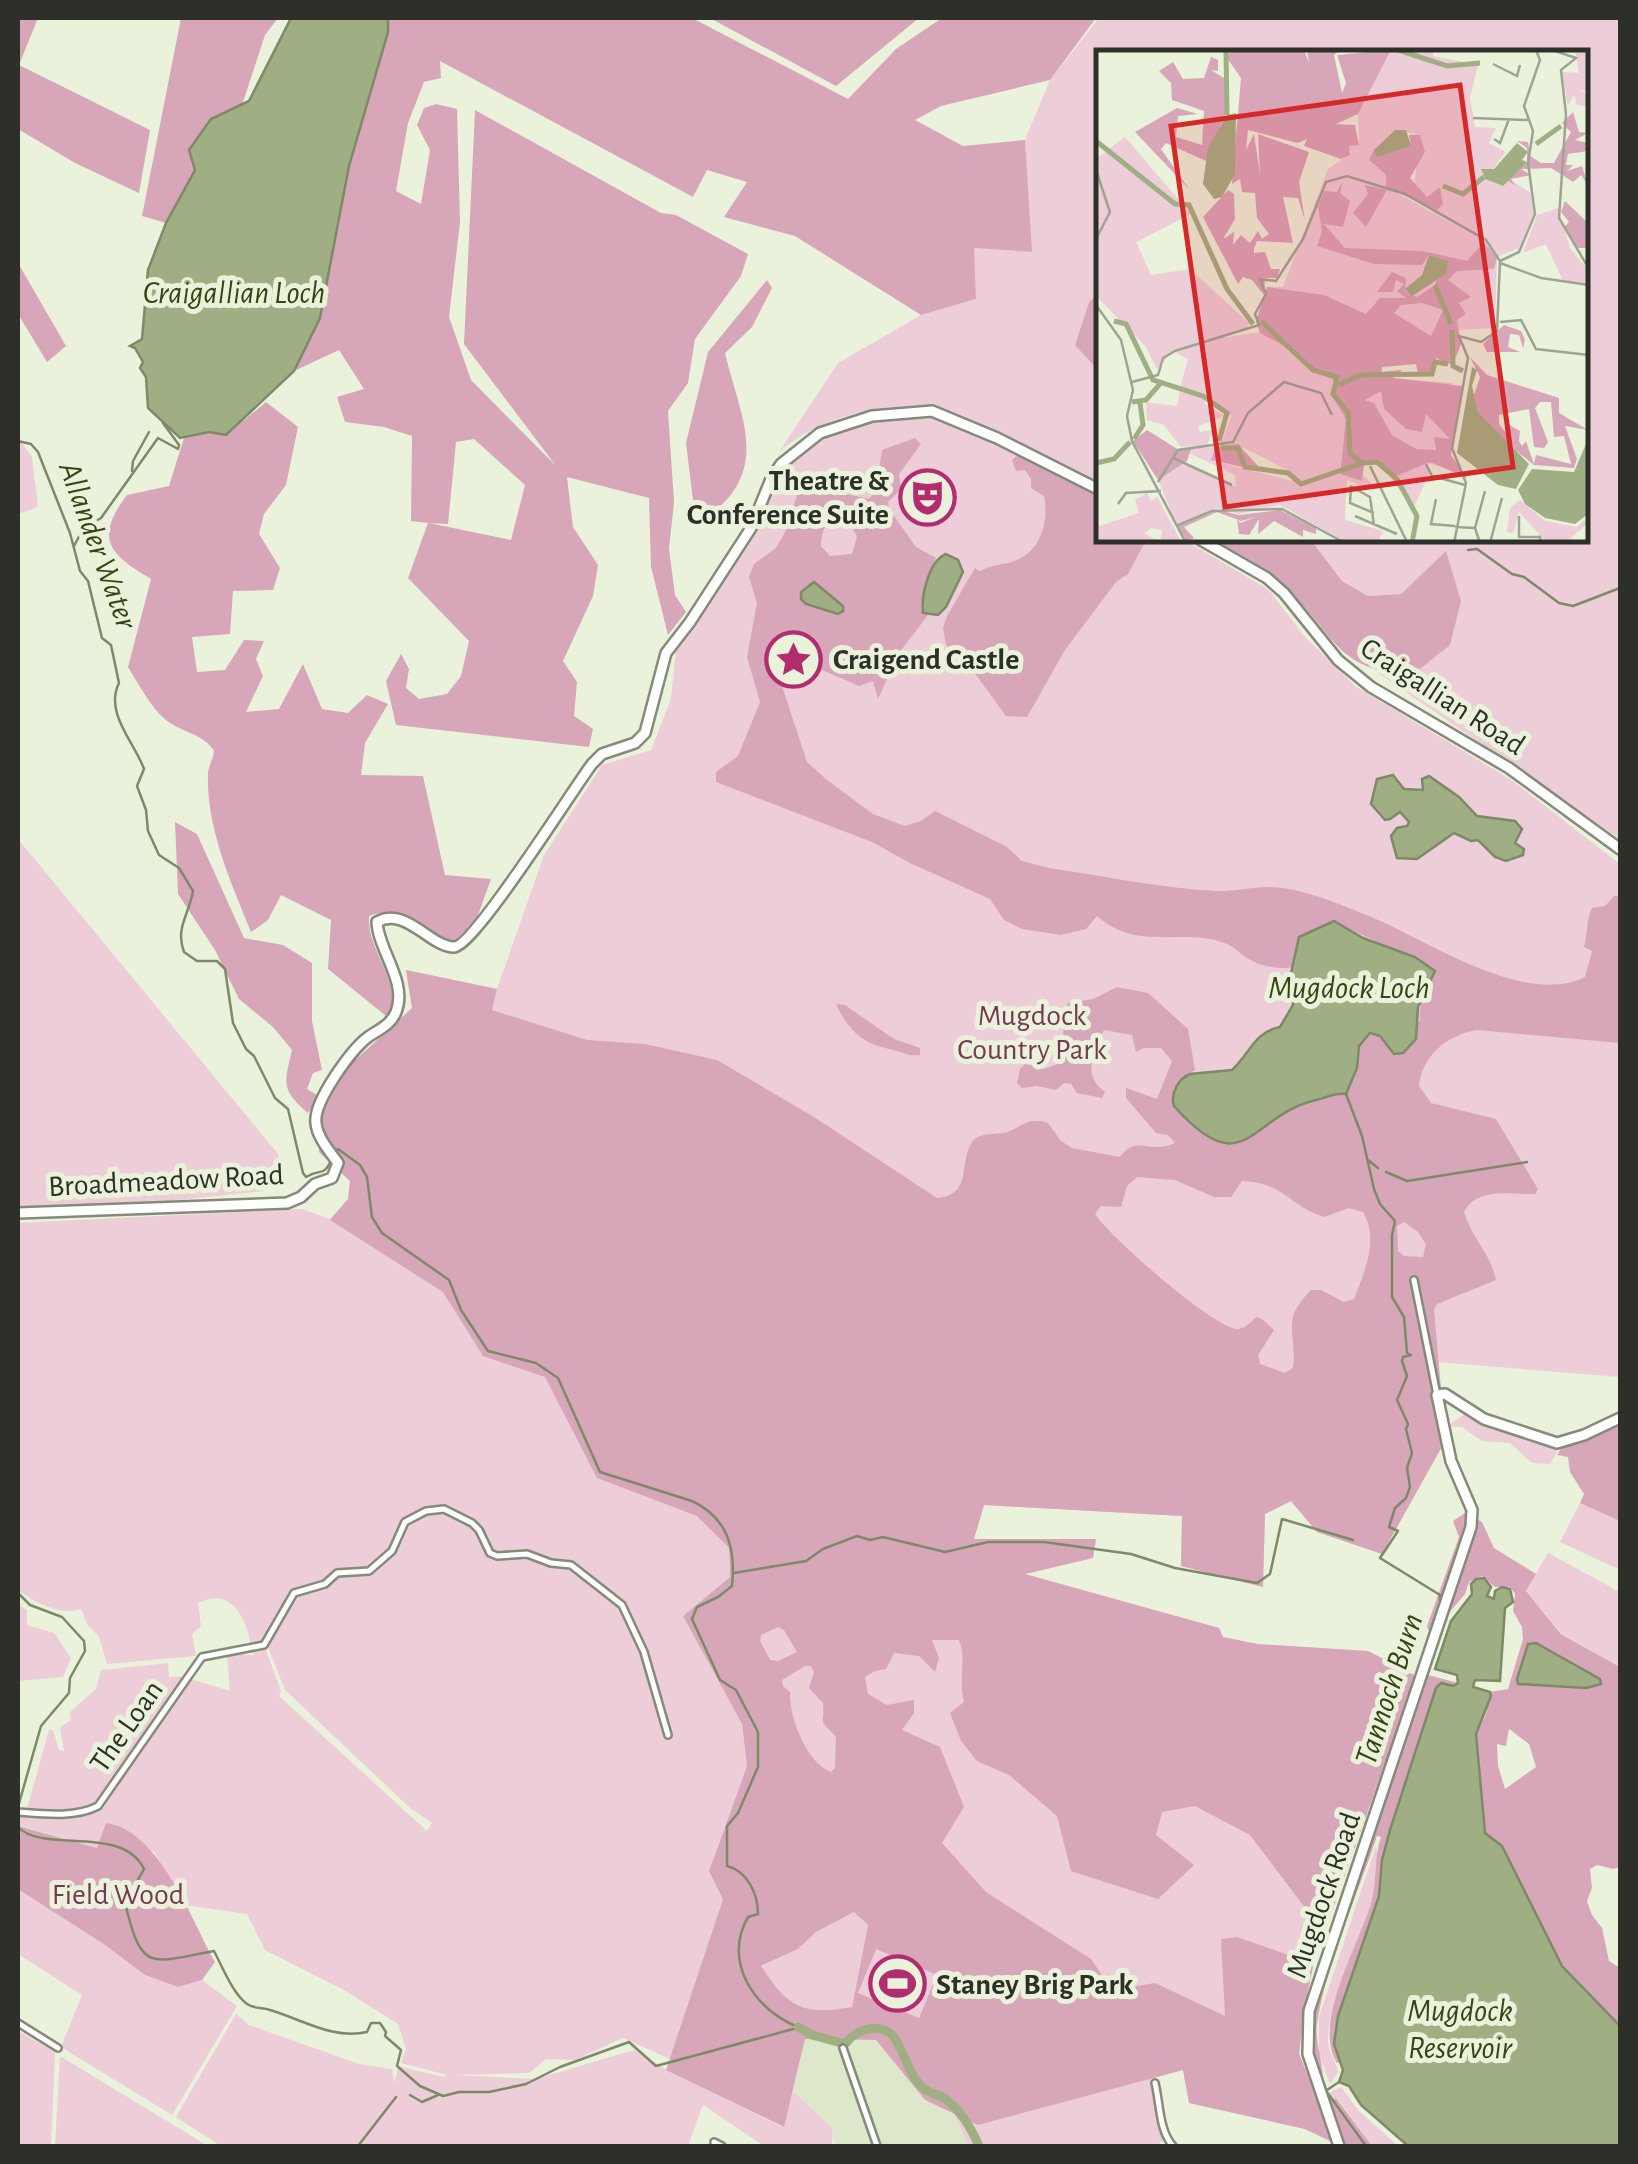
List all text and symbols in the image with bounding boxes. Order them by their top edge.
inset map [1096,50,1588,542]
water label: Craigallian Loch [143,277,325,309]
water label: Allander Water [53,457,144,635]
place label: Theatre & Conference Suite [687,466,890,530]
theatre icon: Theatre & Conference Suite [898,467,958,527]
place icon: Craigend Castle [764,629,824,689]
street label: Craigallian Road [1355,633,1530,761]
place label: Craigend Castle [833,645,1019,675]
water label: Mugdock Loch [1268,972,1430,1004]
park label: Mugdock Country Park [957,1001,1107,1065]
street label: Broadmeadow Road [47,1160,285,1202]
water label: Tannoch Burn [1349,1610,1428,1769]
street label: The Loan [85,1675,169,1778]
street label: Mugdock Road [1282,1809,1366,1982]
park label: Field Wood [52,1880,184,1910]
sports icon: Staney Brig Park [867,1954,927,2014]
place label: Staney Brig Park [936,1970,1134,2000]
water label: Mugdock Reservoir [1407,1995,1514,2064]

